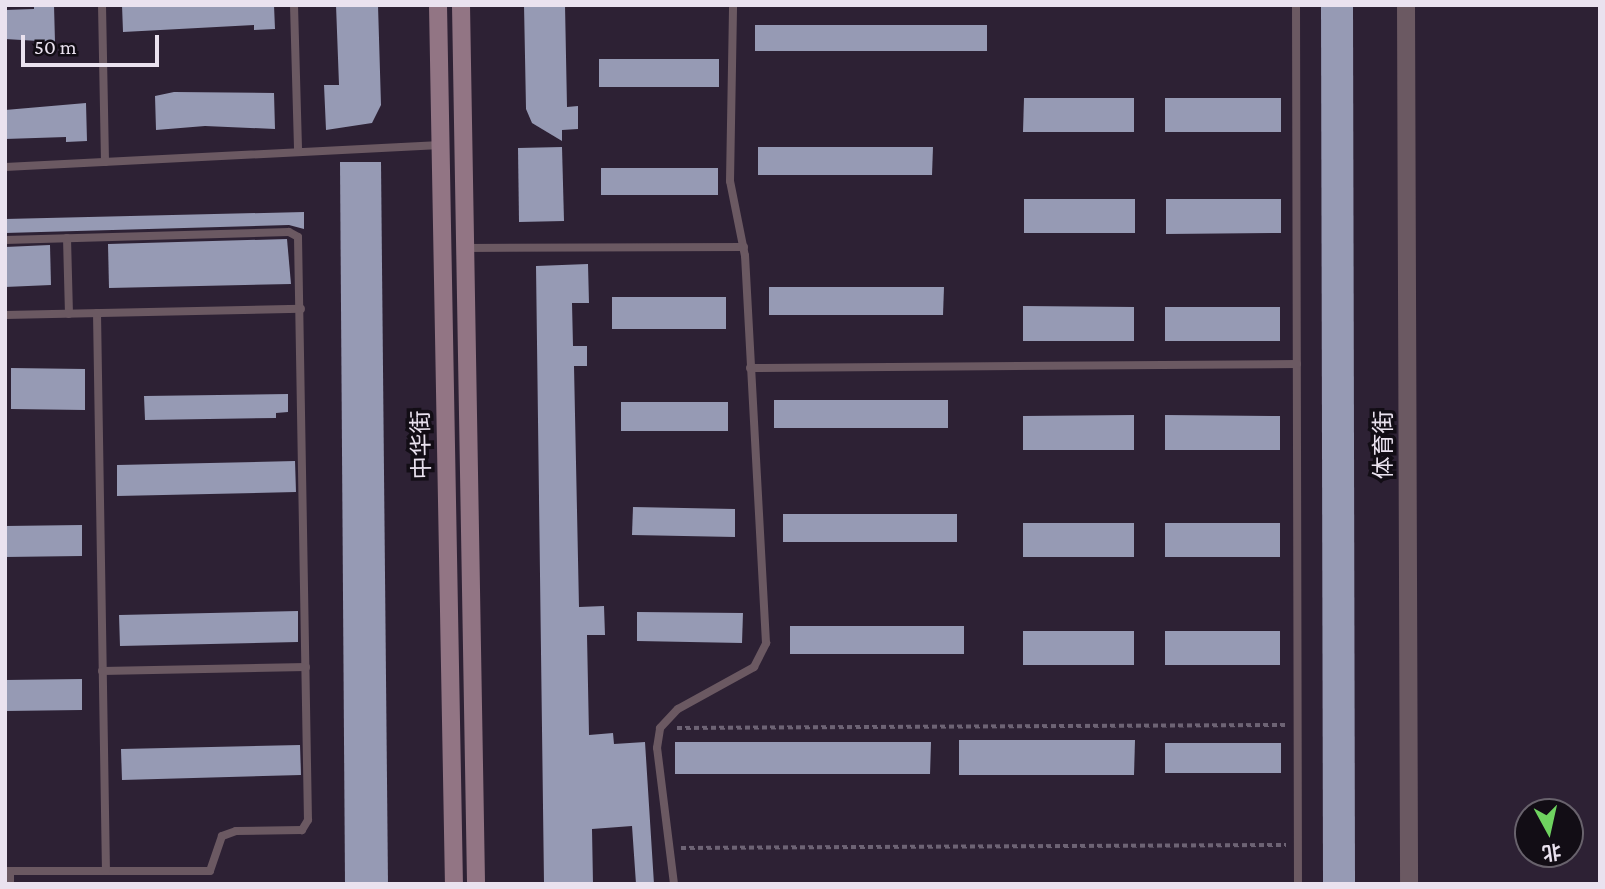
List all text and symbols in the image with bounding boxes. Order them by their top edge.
scale bar [24,21,163,65]
text: 50 m [34,35,77,59]
street label: 中华街 [407,410,435,480]
street label: 体育街 [1369,411,1397,479]
north arrow [1514,798,1584,868]
text: 北 [1541,841,1563,864]

